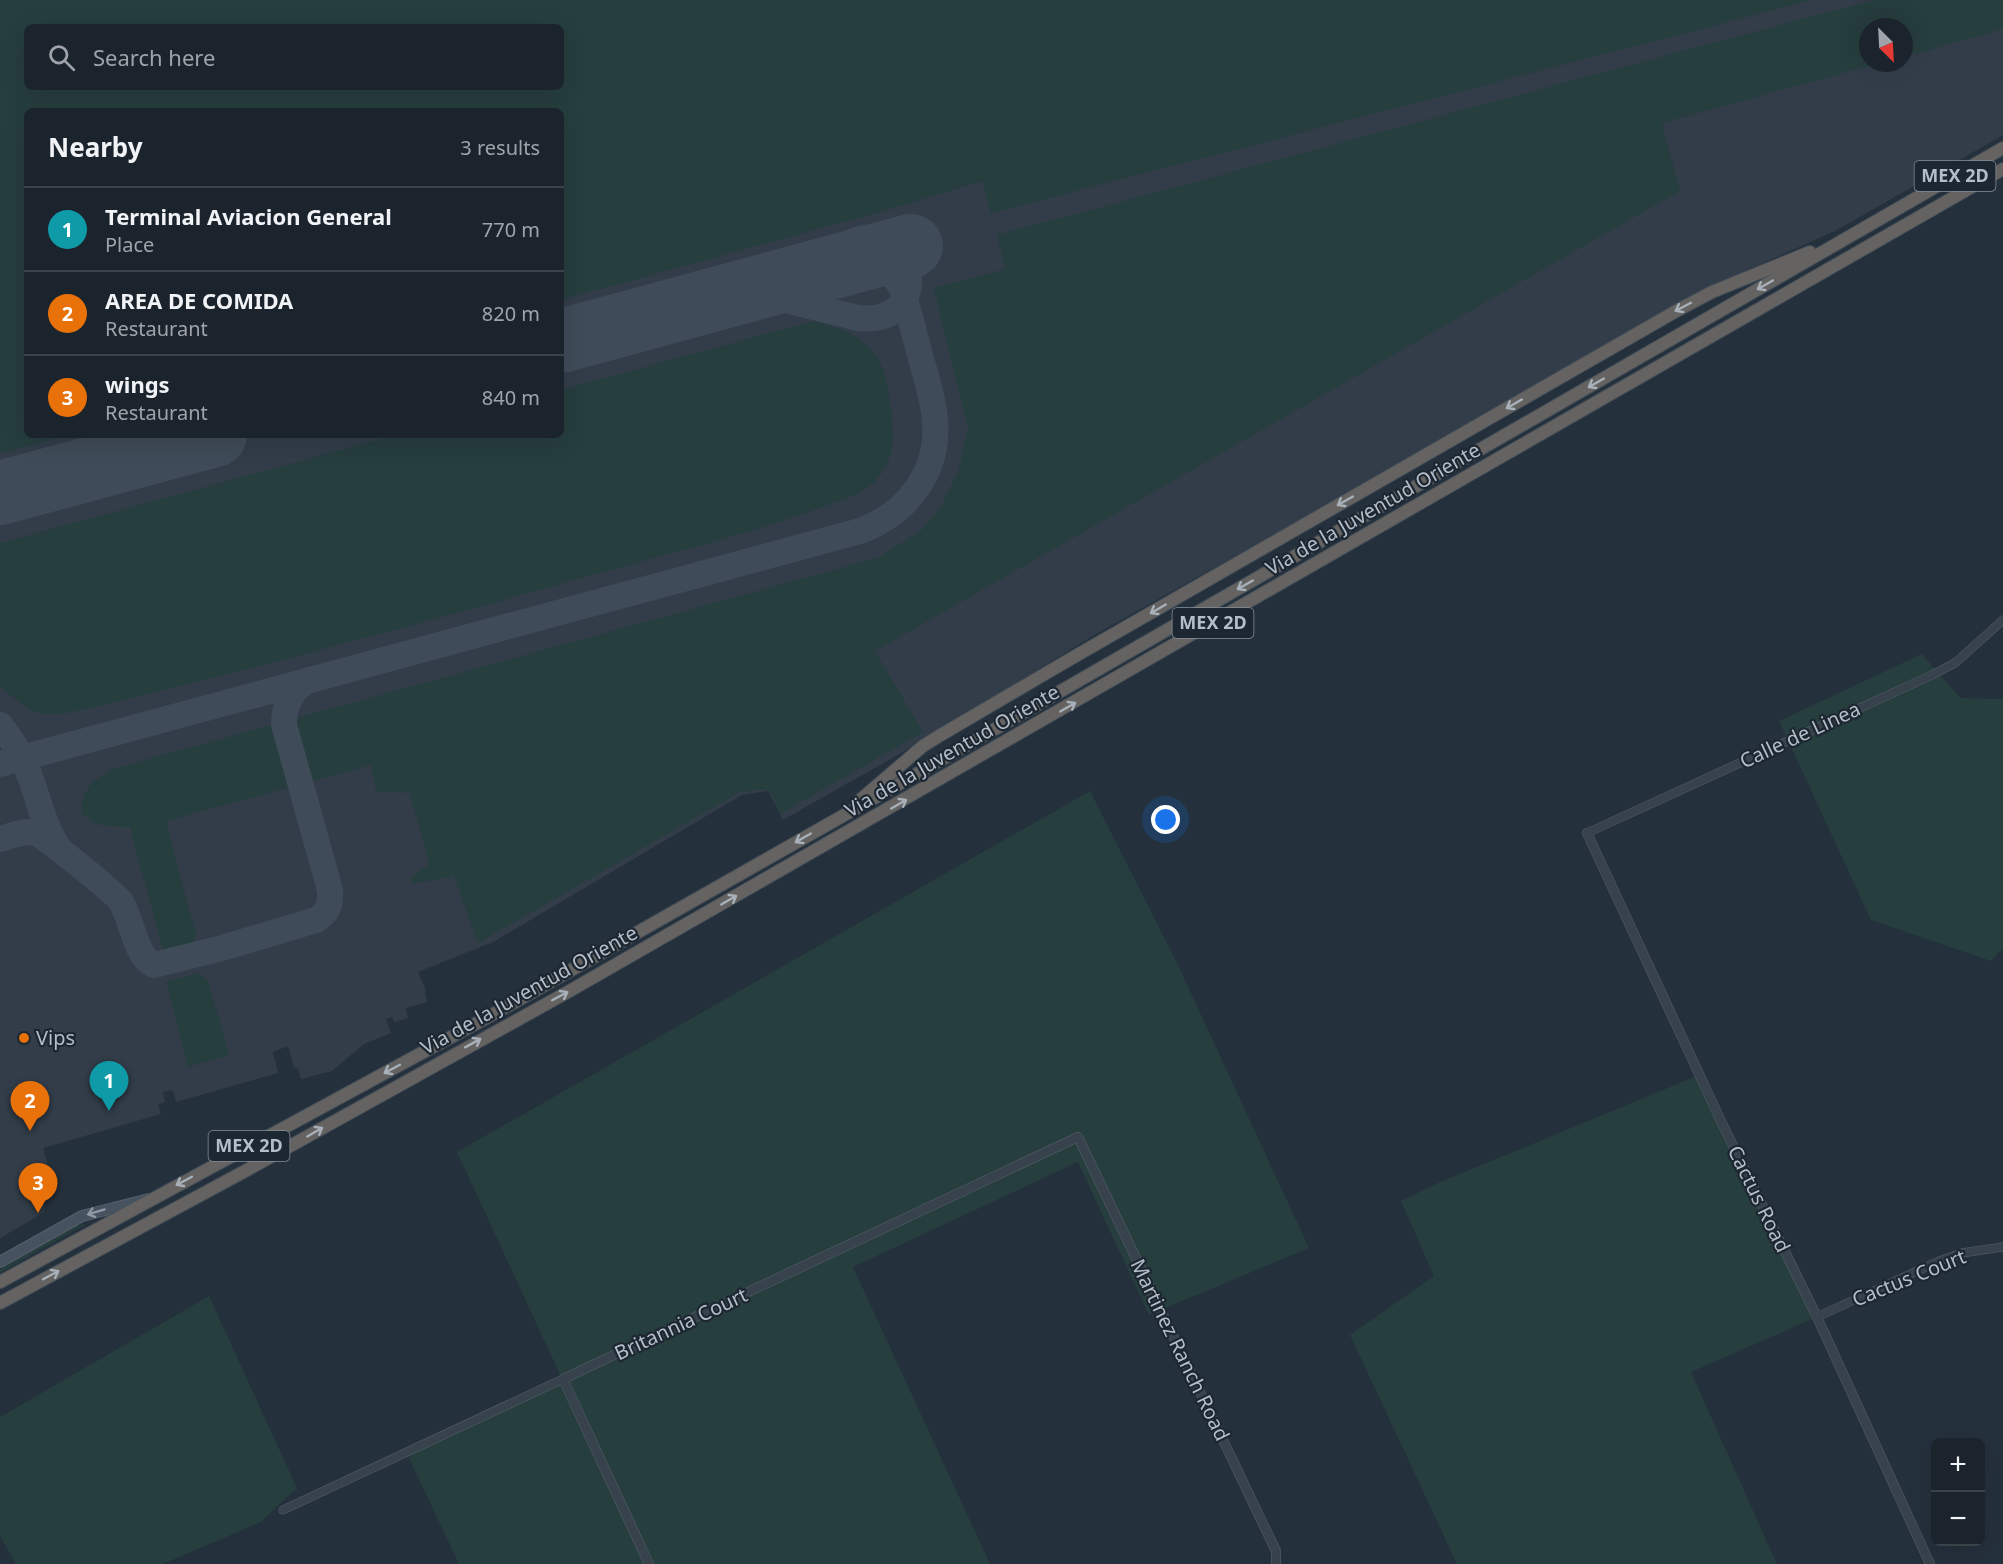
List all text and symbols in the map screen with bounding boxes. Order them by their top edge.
north arrow [1859,18,1913,72]
search box [24,24,564,90]
icon: search [45,41,78,74]
text: Search here [93,42,215,72]
text: Nearby [48,129,143,165]
text: 3 results [460,134,540,161]
road number: MEX 2D [1914,161,1996,191]
text: Terminal Aviacion General [105,201,392,231]
text: 1 [62,216,73,243]
text: 770 m [482,216,540,243]
text: Place [105,231,154,258]
one-way arrow [1757,279,1774,291]
text: AREA DE COMIDA [105,285,293,315]
text: 2 [62,300,73,327]
text: 820 m [482,300,540,327]
one-way arrow [1675,301,1692,313]
text: Restaurant [105,315,208,342]
text: wings [105,369,170,399]
one-way arrow [1588,377,1605,389]
text: 3 [62,384,73,411]
text: 840 m [482,384,540,411]
one-way arrow [1506,398,1523,410]
text: Restaurant [105,399,208,426]
street label: Via de la Juventud Oriente [1260,436,1485,581]
one-way arrow [1337,496,1354,508]
one-way arrow [1237,579,1254,591]
one-way arrow [1149,604,1167,615]
road number: MEX 2D [1172,608,1254,638]
street label: Via de la Juventud Oriente [839,678,1064,823]
street label: Calle de Linea [1735,695,1864,774]
one-way arrow [1059,700,1076,712]
one-way arrow [890,797,907,809]
your location [1151,805,1180,834]
one-way arrow [795,833,812,845]
one-way arrow [720,894,738,905]
street label: Via de la Juventud Oriente [416,919,642,1060]
one-way arrow [551,990,569,1002]
place label: Vips [36,1024,75,1051]
marker: Vips [17,1031,31,1045]
one-way arrow [464,1037,481,1049]
pin: 1 [90,1062,128,1111]
one-way arrow [384,1064,402,1075]
pin: 2 [10,1082,50,1131]
one-way arrow [306,1126,323,1138]
road number: MEX 2D [208,1131,290,1161]
street label: Cactus Road [1722,1141,1797,1257]
pin: 3 [18,1164,57,1213]
one-way arrow [175,1176,193,1187]
one-way arrow [87,1207,106,1218]
street label: Cactus Court [1848,1242,1970,1313]
street label: Martinez Ranch Road [1125,1254,1236,1445]
one-way arrow [42,1269,60,1280]
street label: Britannia Court [610,1281,752,1366]
map controls [1931,1438,1985,1546]
button: + [1931,1438,1985,1492]
button: − [1931,1492,1985,1546]

